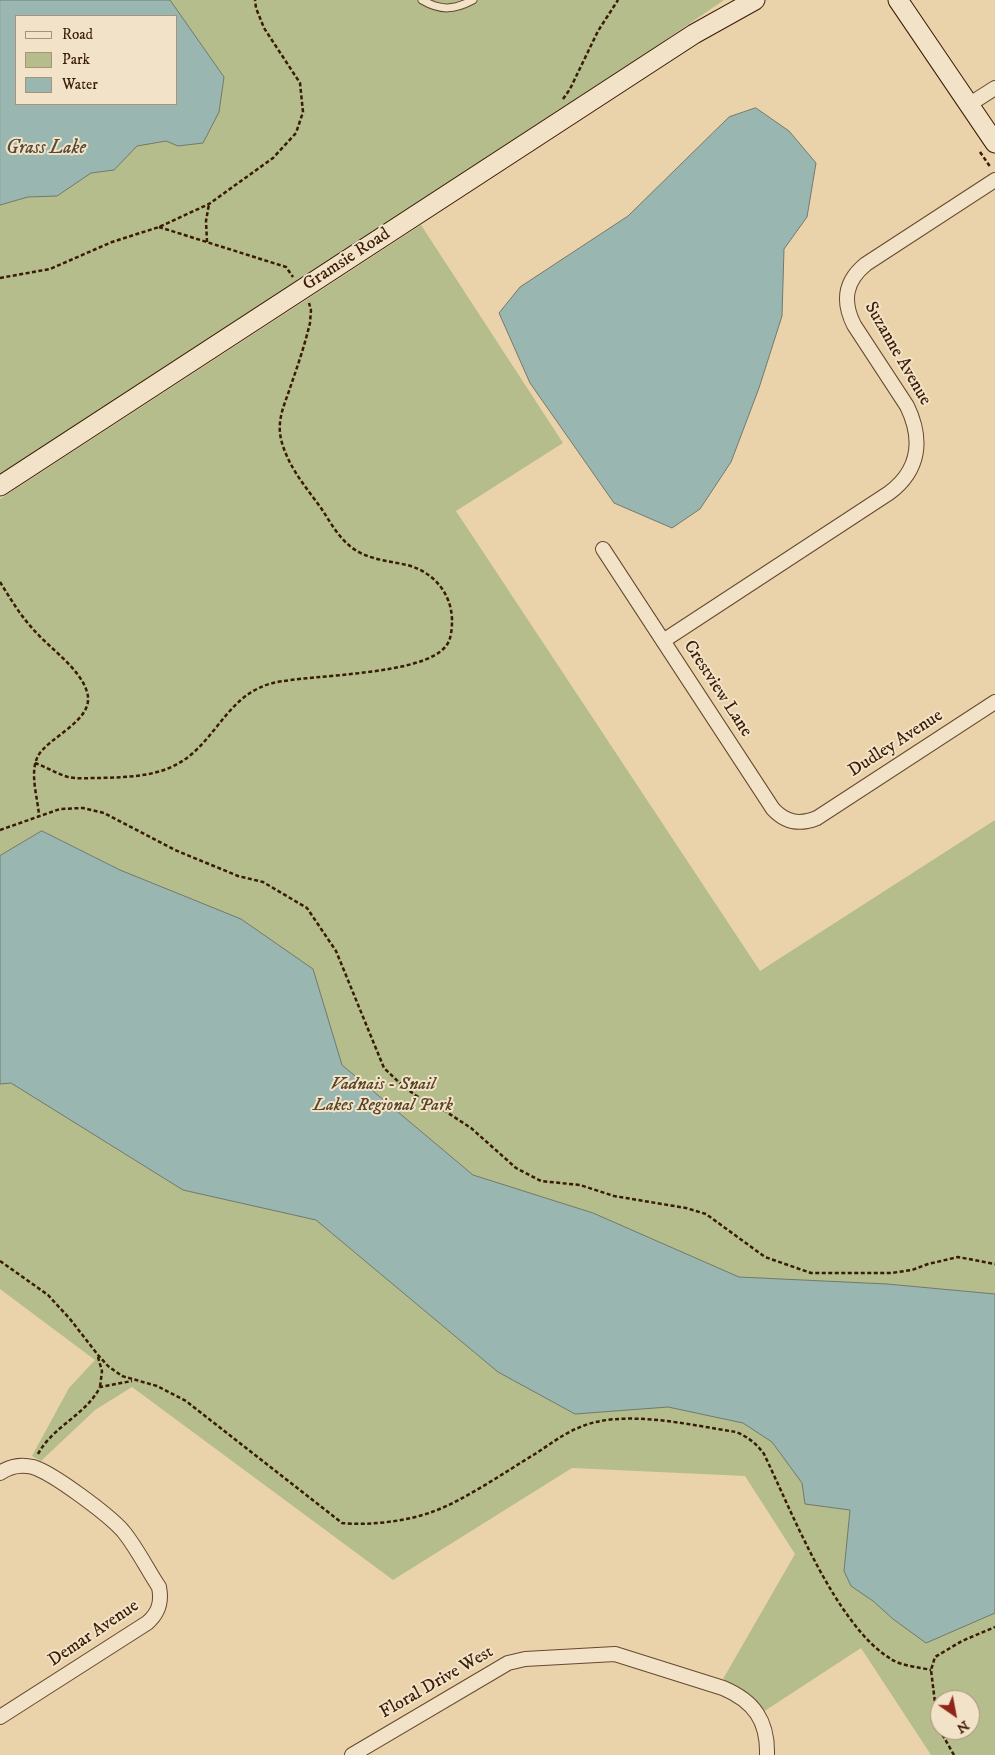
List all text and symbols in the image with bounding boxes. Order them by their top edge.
legend [15,15,178,105]
text: Road [62,25,93,44]
text: Park [62,50,90,69]
text: Water [62,75,98,94]
water label: Grass Lake [6,138,86,160]
street label: Gramsie Road [299,224,395,296]
street label: Suzanne Avenue [859,299,935,409]
street label: Crestview Lane [678,637,756,741]
street label: Dudley Avenue [845,705,947,783]
park label: Vadnais - Snail Lakes Regional Park [313,1074,453,1116]
street label: Demar Avenue [45,1596,143,1672]
street label: Floral Drive West [376,1642,498,1724]
north arrow [930,1690,980,1740]
text: N [953,1716,972,1737]

